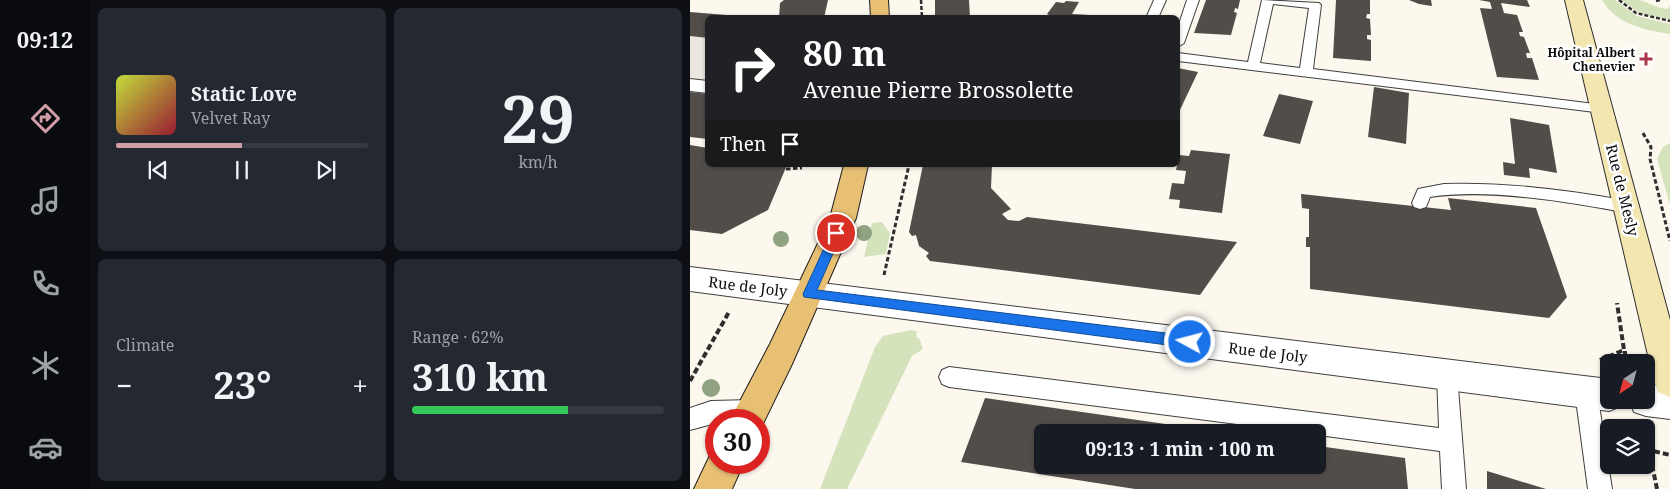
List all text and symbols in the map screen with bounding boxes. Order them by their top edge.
text: 09:12 [17,24,73,54]
text: 80 m [803,29,886,76]
icon: right [720,35,785,100]
place label: Hôpital Albert Chenevier [1547,44,1636,75]
marker: Hôpital Albert Chenevier [1639,52,1653,66]
text: 29 [501,74,575,162]
text: Avenue Pierre Brossolette [803,74,1074,104]
text: Static Love [191,81,297,107]
icon: directions [28,101,63,136]
text: Velvet Ray [191,107,270,129]
icon: arrive [776,130,804,158]
text: Then [720,131,766,157]
street label: Rue de Mesly [1602,142,1644,239]
text: km/h [518,151,558,173]
icon: previous [144,156,172,184]
icon: pause [228,156,256,184]
icon: next [312,156,340,184]
icon: music [28,183,63,218]
pin [815,212,857,254]
icon: arrive [822,219,850,247]
icon: phone [28,266,63,301]
street label: Rue de Joly [707,271,789,301]
position arrow [1163,315,1215,367]
text: Range · 62% [412,326,504,348]
text: Climate [116,334,174,356]
street label: Rue de Joly [1227,337,1309,367]
icon: climate [28,348,63,383]
text: 310 km [412,350,548,402]
north arrow [1600,354,1655,409]
map controls [1600,354,1655,474]
text: 23° [213,358,271,410]
text: − [116,366,132,404]
text: + [352,366,368,404]
speed limit sign: 30 [705,409,770,474]
button: layers [1600,419,1655,474]
icon: car [28,430,63,465]
text: 09:13 · 1 min · 100 m [1085,436,1275,462]

